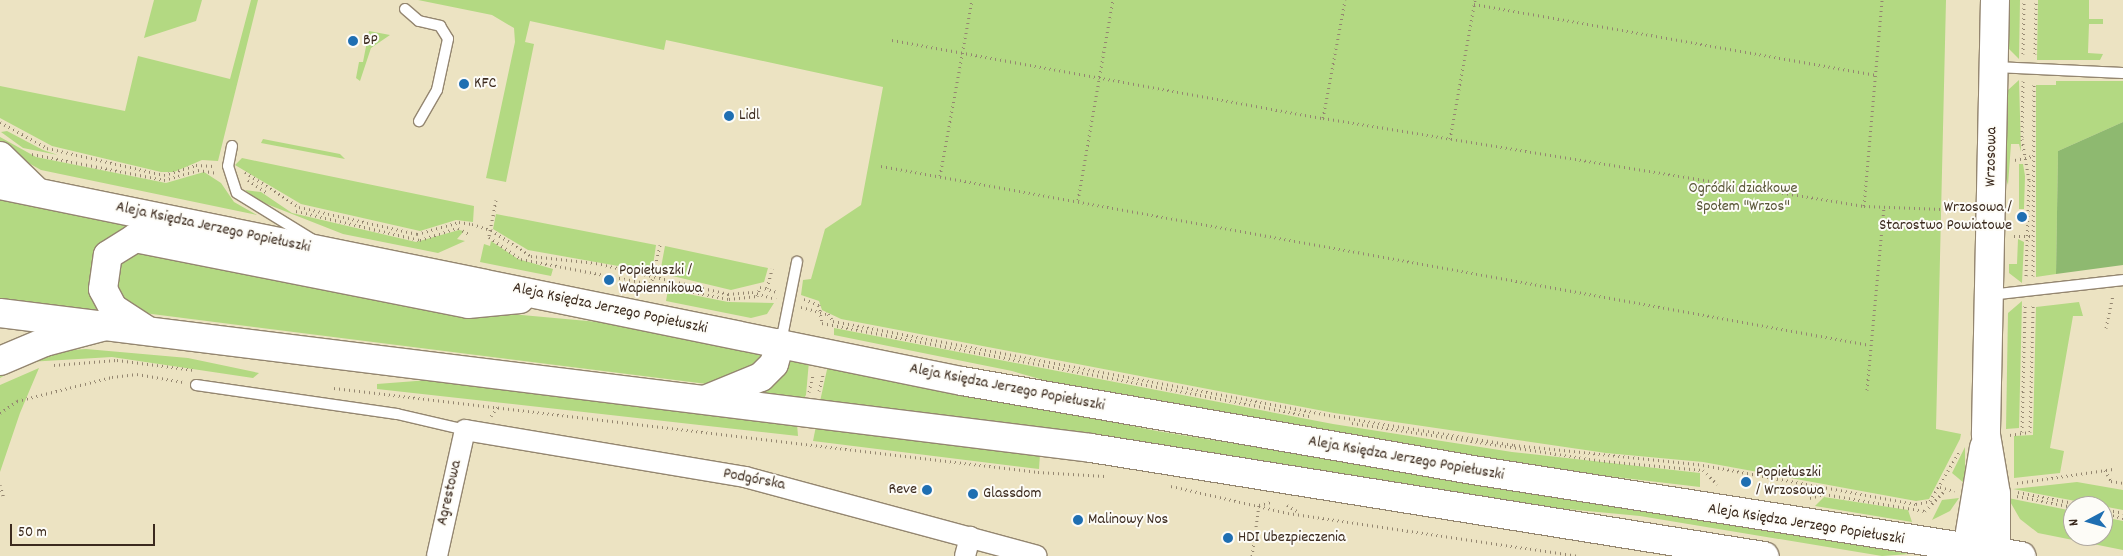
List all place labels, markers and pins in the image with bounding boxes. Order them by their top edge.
place label: BP [363,31,378,51]
marker: BP [347,35,359,47]
place label: KFC [474,74,496,94]
marker: KFC [458,78,470,90]
place label: Lidl [739,106,760,126]
marker: Lidl [723,110,735,122]
place label: Wrzosowa / Starostwo Powiatowe [1879,198,2012,236]
marker: Wrzosowa / Starostwo Powiatowe [2016,211,2028,223]
place label: Popiełuszki / Wapiennikowa [619,261,702,299]
marker: Popiełuszki / Wapiennikowa [603,274,615,286]
place label: Popiełuszki / Wrzosowa [1756,463,1824,501]
marker: Popiełuszki / Wrzosowa [1740,476,1752,488]
place label: Reve [888,480,917,500]
marker: Reve [921,484,933,496]
place label: Glassdom [983,484,1041,504]
marker: Glassdom [967,488,979,500]
place label: Malinowy Nos [1088,510,1168,530]
marker: Malinowy Nos [1072,514,1084,526]
place label: HDI Ubezpieczenia [1238,528,1346,548]
marker: HDI Ubezpieczenia [1222,532,1234,544]

